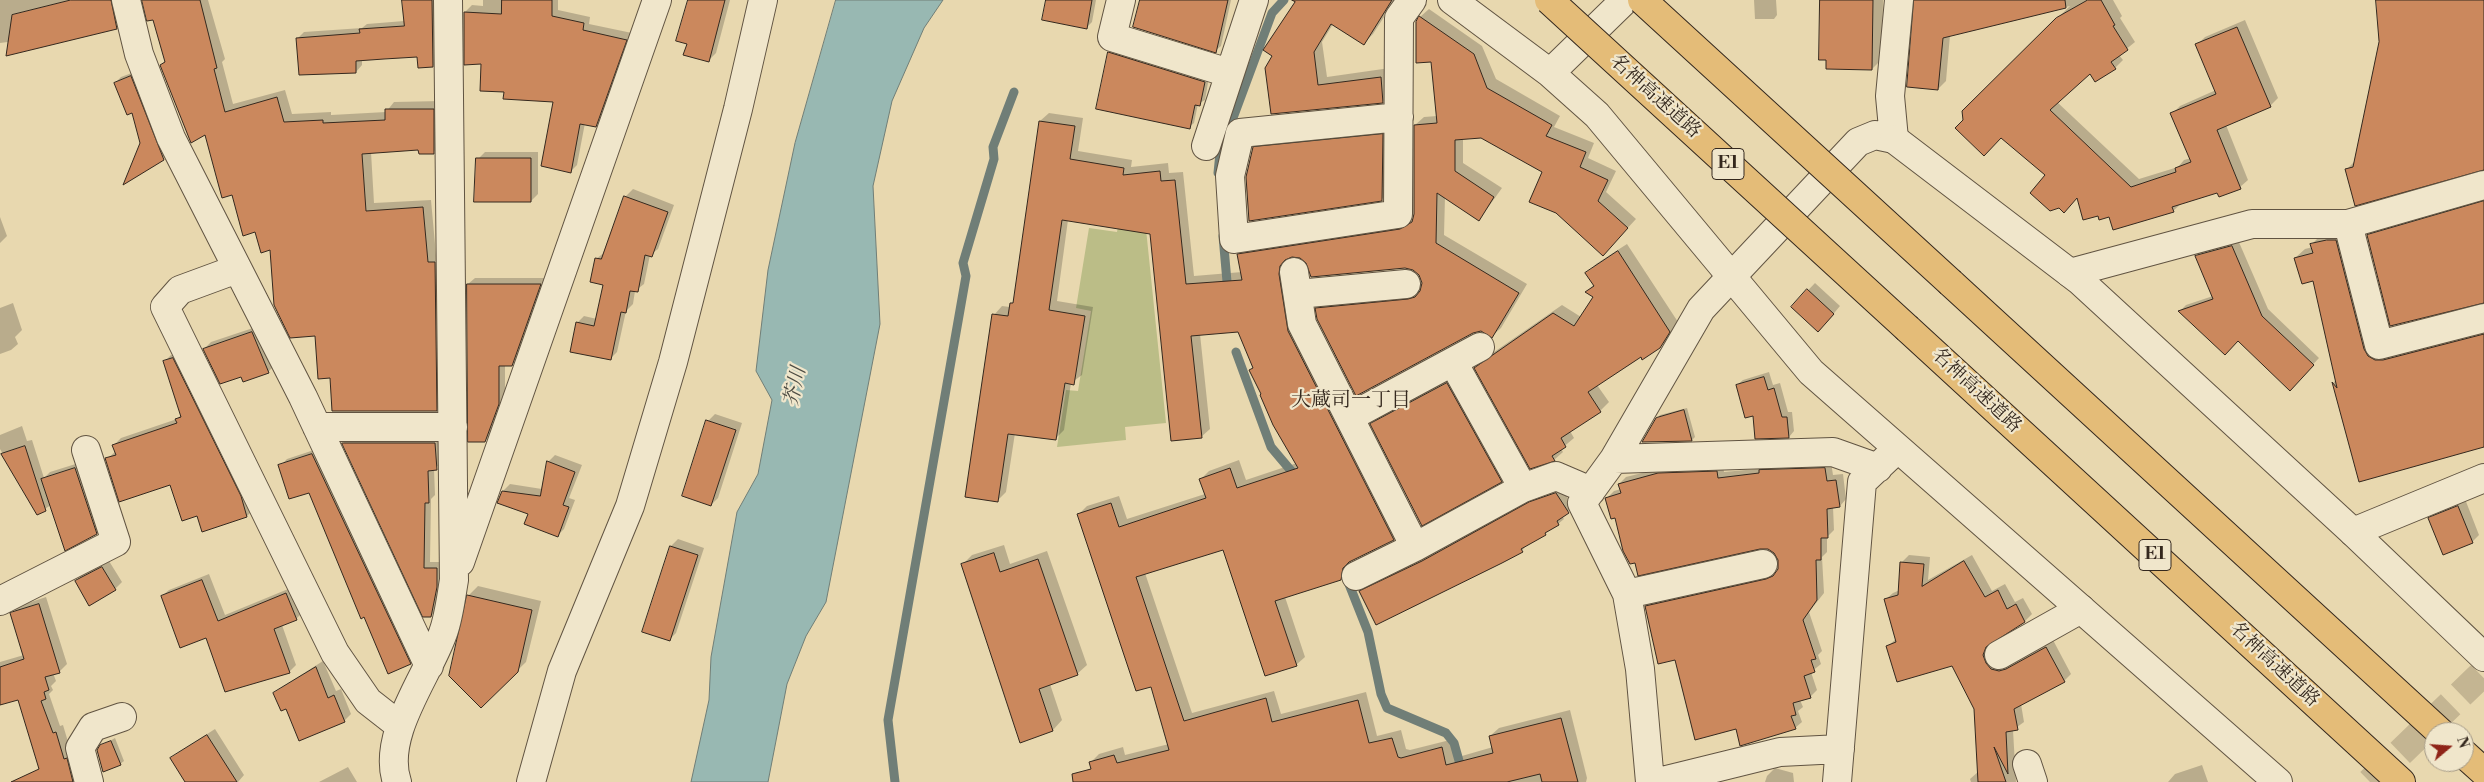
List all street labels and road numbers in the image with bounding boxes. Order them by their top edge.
street label: 名神高速道路 [1605,50,1705,144]
road number: E1 [1712,148,1744,180]
street label: 名神高速道路 [1927,344,2025,438]
road number: E1 [2139,540,2171,570]
street label: 名神高速道路 [2225,618,2323,712]

